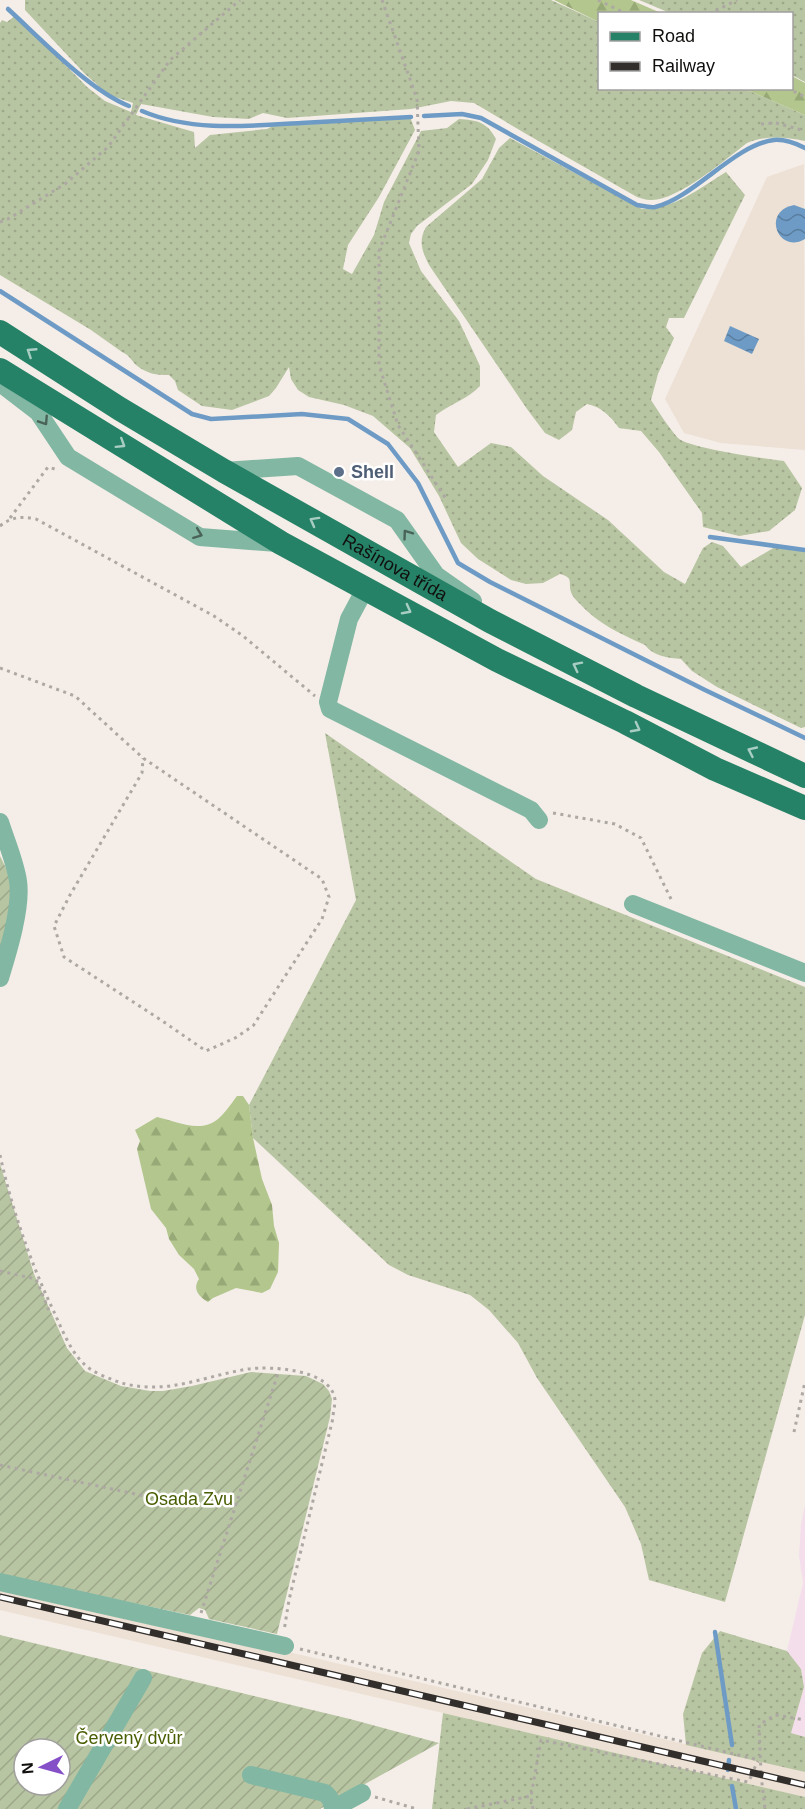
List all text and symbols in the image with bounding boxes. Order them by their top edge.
legend [598,12,793,90]
text: Road [652,26,695,46]
text: Railway [652,56,715,76]
one-way arrow [27,347,37,359]
one-way arrow [37,414,48,425]
one-way arrow [115,437,126,448]
place label: Shell [351,462,394,482]
marker: Shell [332,465,346,479]
one-way arrow [310,517,320,528]
one-way arrow [192,526,202,539]
street label: Rašínova třída [339,530,452,605]
one-way arrow [403,530,414,541]
one-way arrow [400,603,411,614]
one-way arrow [572,661,583,673]
one-way arrow [630,721,640,732]
one-way arrow [748,746,759,758]
park label: Osada Zvu [145,1489,233,1509]
park label: Červený dvůr [75,1727,183,1748]
north arrow [12,1737,72,1797]
text: N [19,1762,37,1775]

